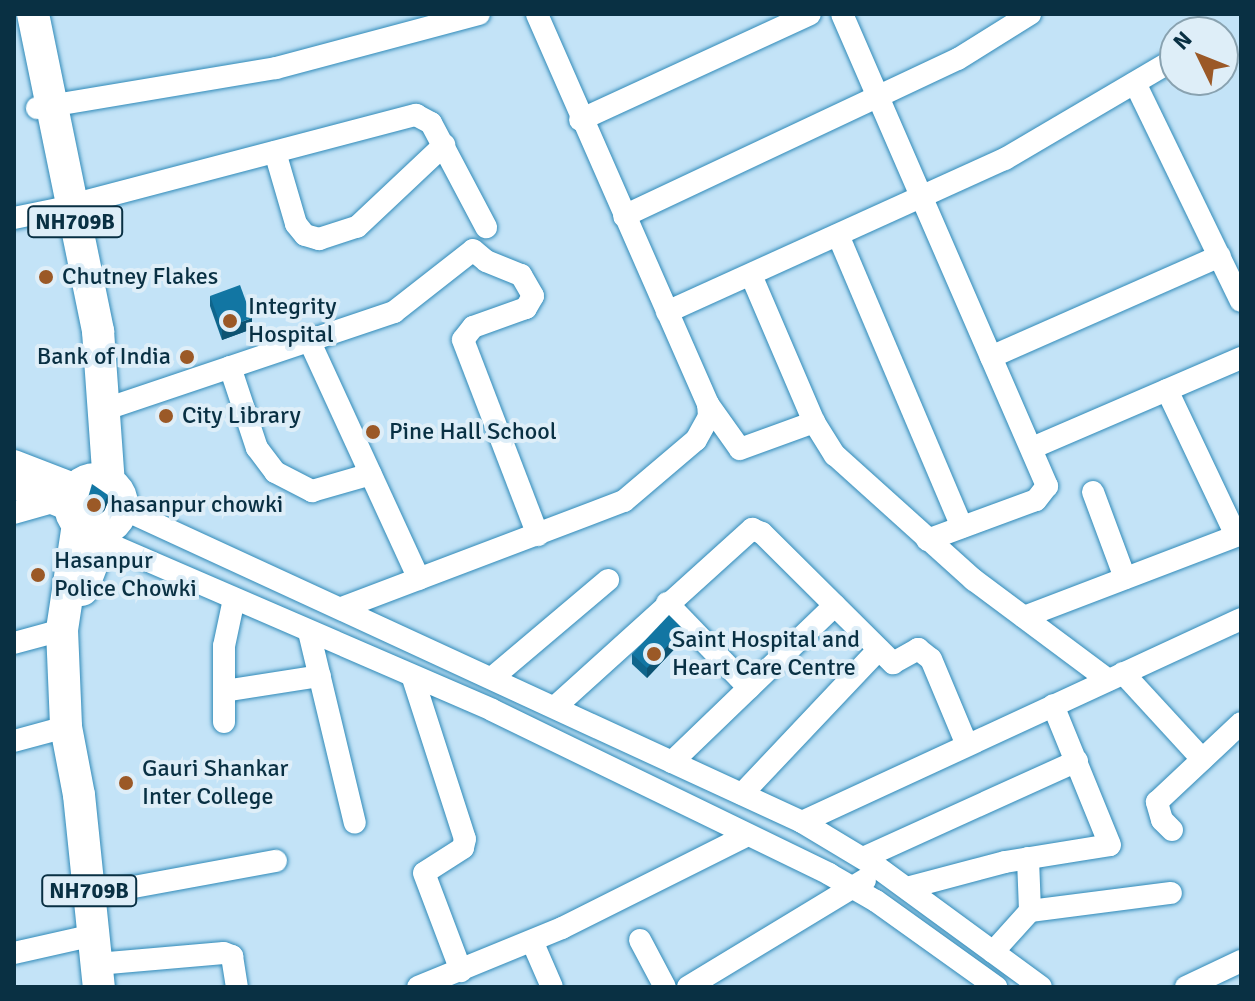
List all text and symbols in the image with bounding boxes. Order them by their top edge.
north arrow [1159,16,1239,96]
text: N [1167,26,1198,55]
road number: NH709B [27,204,123,240]
place label: Chutney Flakes [62,263,218,291]
marker: Chutney Flakes [37,268,55,286]
place label: Integrity Hospital [248,293,336,349]
marker: Integrity Hospital [219,310,241,332]
place label: Bank of India [37,343,171,371]
marker: Bank of India [178,348,196,366]
place label: City Library [182,402,301,430]
marker: City Library [157,407,175,425]
place label: Pine Hall School [389,418,557,446]
marker: Pine Hall School [364,423,382,441]
place label: hasanpur chowki [110,491,283,519]
marker: hasanpur chowki [85,496,103,514]
place label: Hasanpur Police Chowki [54,547,197,603]
marker: Hasanpur Police Chowki [29,566,47,584]
place label: Saint Hospital and Heart Care Centre [672,626,860,682]
marker: Saint Hospital and Heart Care Centre [643,643,665,665]
place label: Gauri Shankar Inter College [142,755,288,811]
marker: Gauri Shankar Inter College [117,774,135,792]
road number: NH709B [41,873,137,909]

